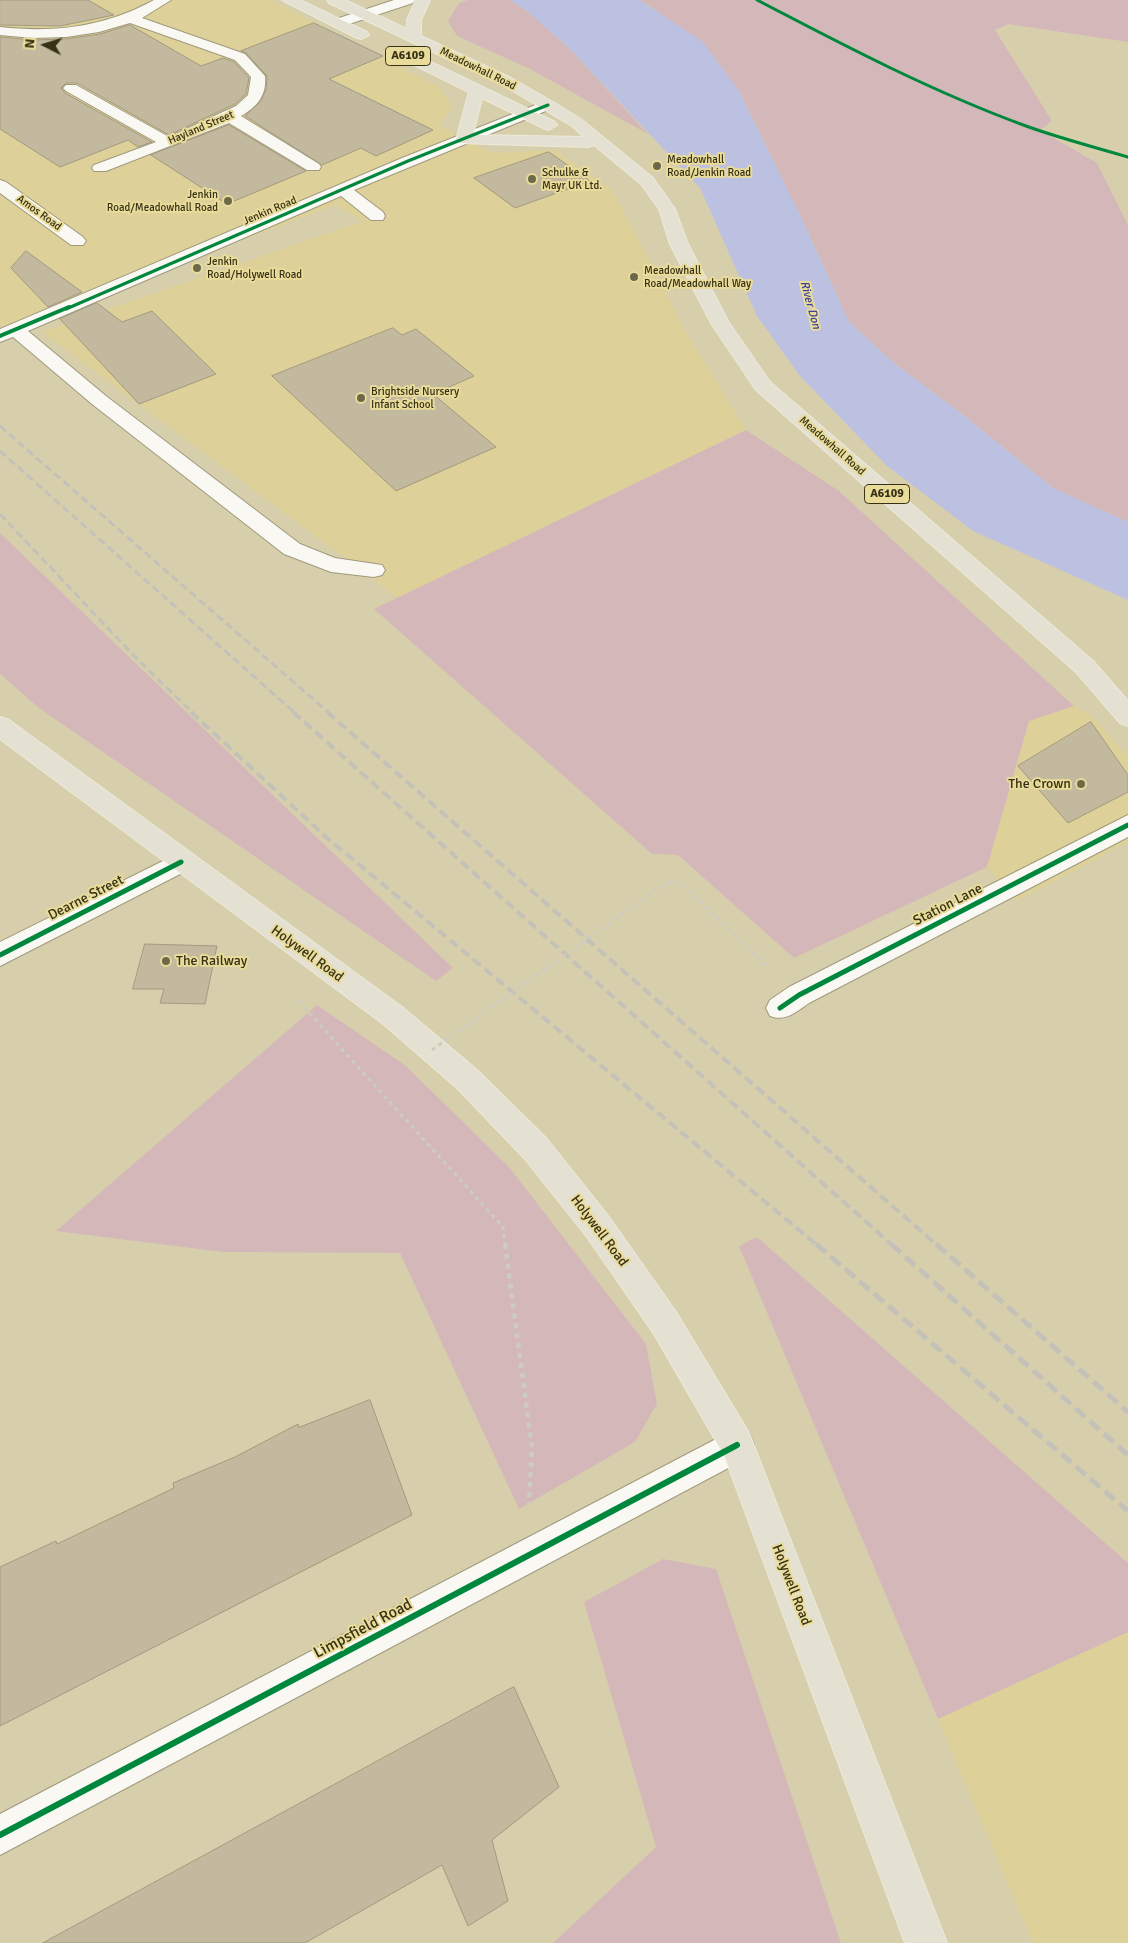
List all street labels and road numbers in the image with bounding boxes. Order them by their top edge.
street label: Meadowhall Road [438,45,518,93]
road number: A6109 [386,46,430,66]
street label: Hayland Street [166,108,236,148]
street label: Amos Road [14,192,64,234]
street label: Jenkin Road [241,194,299,228]
street label: Meadowhall Road [796,414,868,478]
road number: A6109 [864,484,910,504]
street label: Dearne Street [45,872,127,924]
street label: Station Lane [911,880,985,930]
street label: Holywell Road [268,922,346,986]
street label: Holywell Road [567,1192,631,1270]
street label: Holywell Road [768,1542,814,1628]
street label: Limpsfield Road [310,1595,416,1663]

